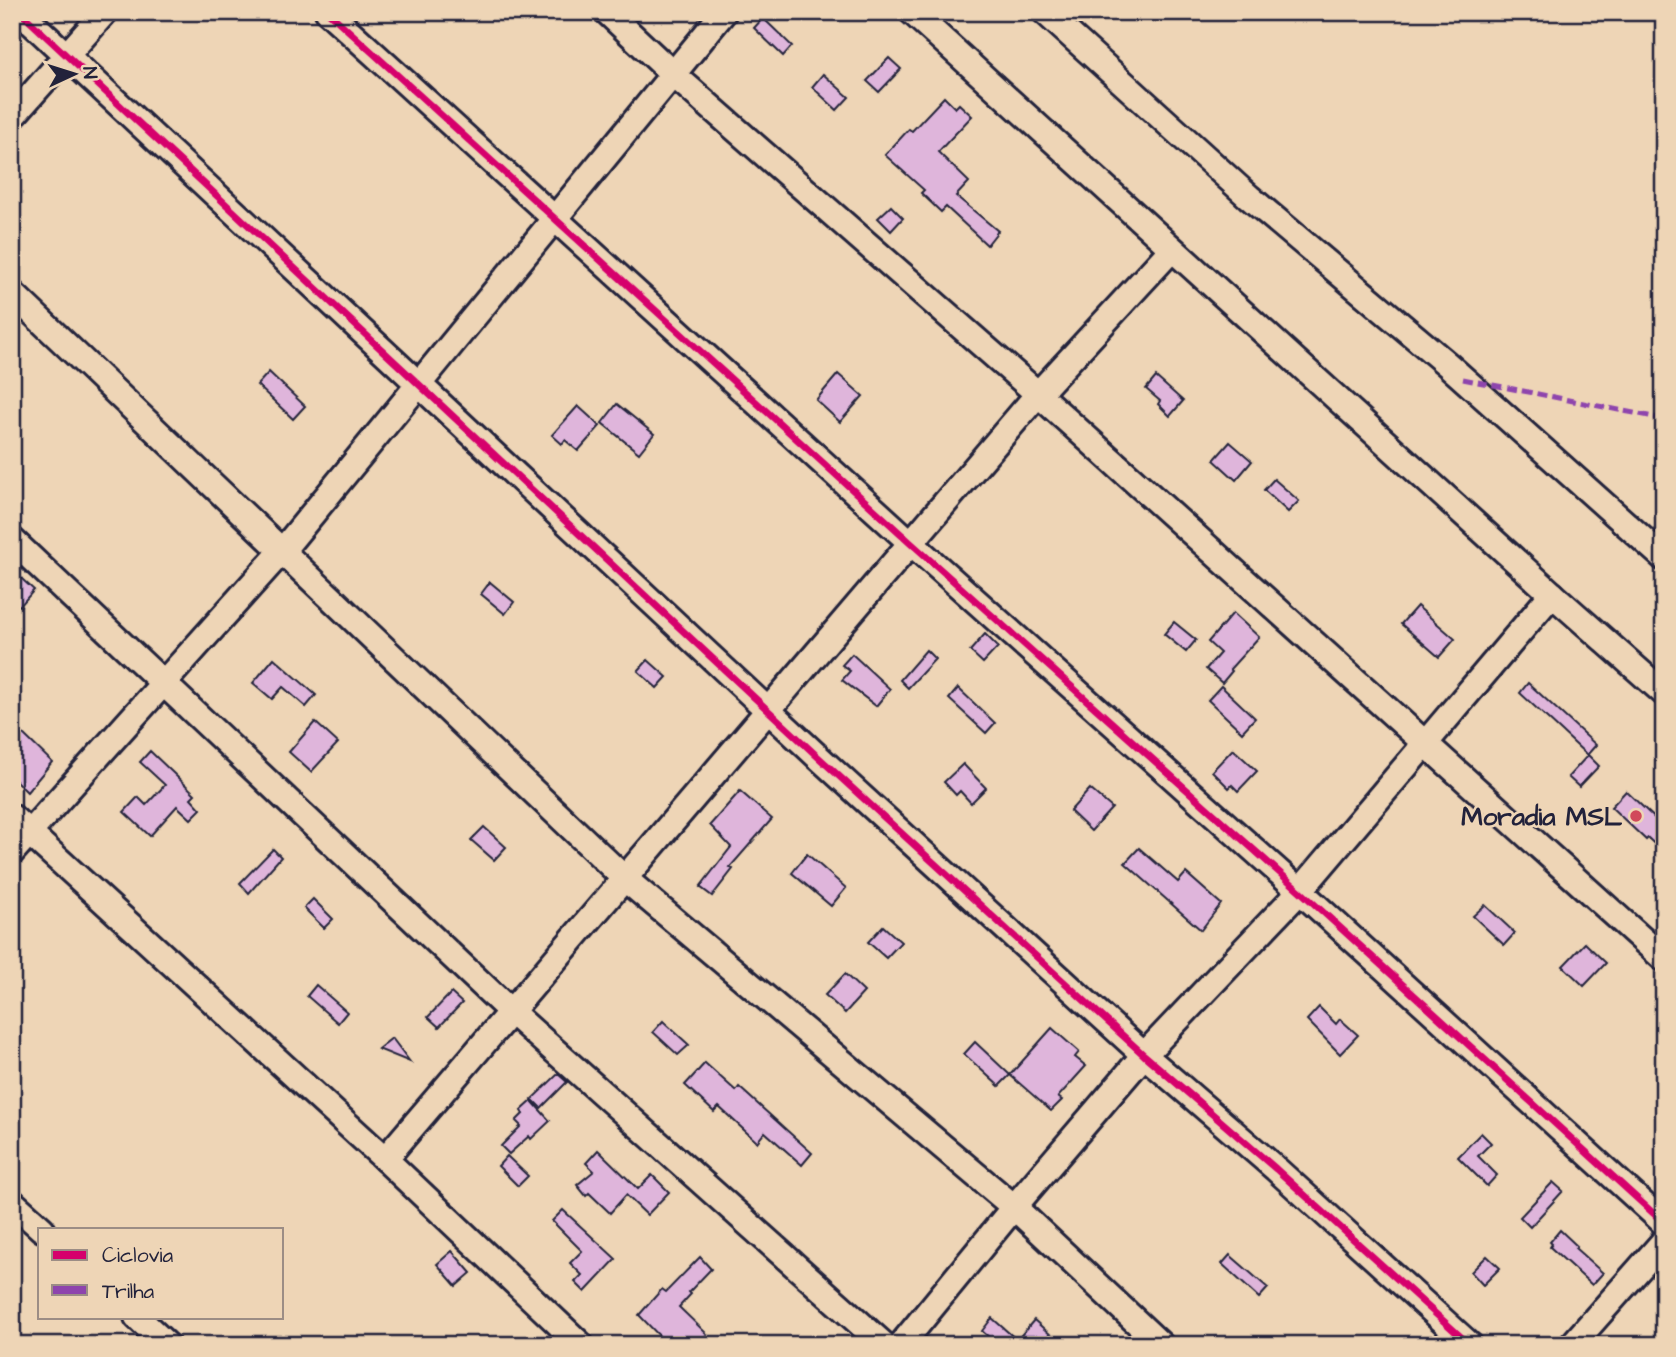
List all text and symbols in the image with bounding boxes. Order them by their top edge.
north arrow [38,38,108,108]
text: N [76,66,103,80]
place label: Moradia MSL [1461,799,1623,835]
marker: Moradia MSL [1628,808,1644,824]
legend [38,1228,284,1318]
text: Ciclovia [102,1241,174,1270]
text: Trilha [102,1277,155,1306]

